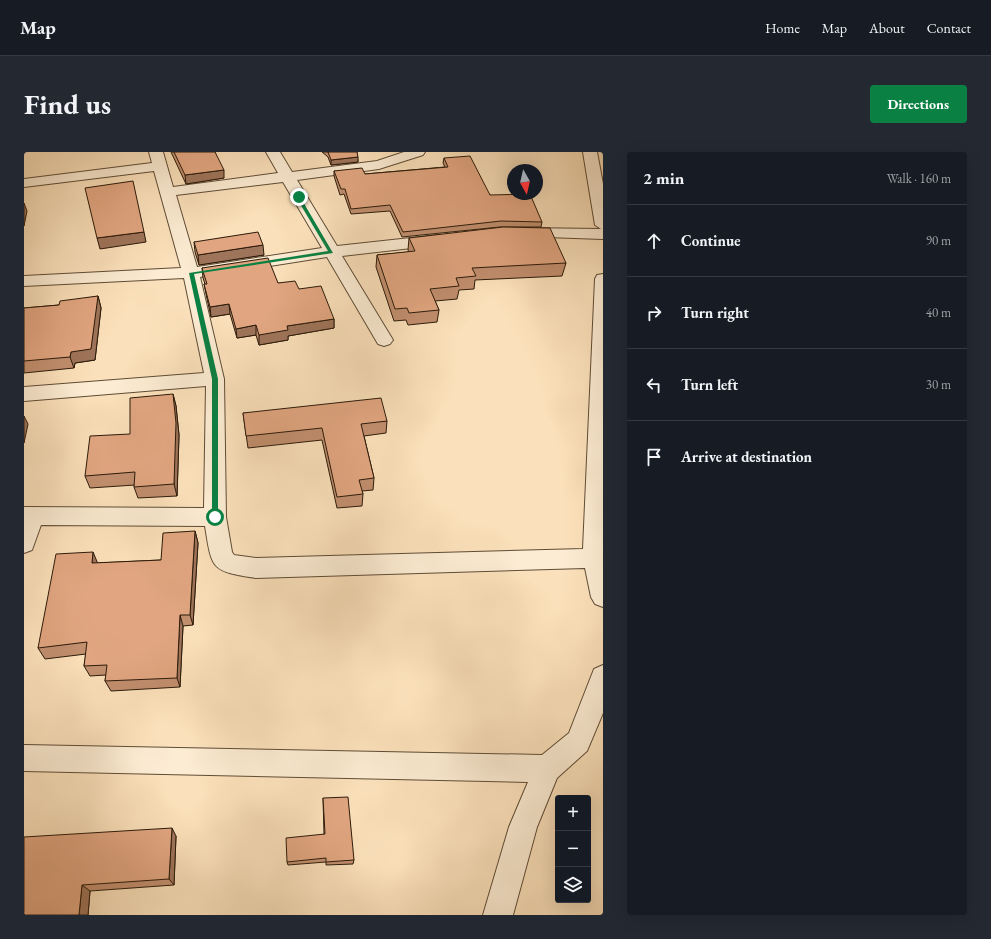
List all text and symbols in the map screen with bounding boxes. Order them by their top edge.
text: Map [20,15,56,40]
text: Home [765,19,800,37]
text: Map [822,19,847,37]
text: About [869,19,905,37]
text: Contact [927,19,971,37]
button: Directions [870,85,967,123]
text: Find us [24,86,111,122]
north arrow [507,164,543,200]
text: 2 min [643,167,684,189]
text: Walk · 160 m [887,170,951,187]
route end [290,188,308,206]
icon: ahead [643,230,665,252]
text: Continue [681,231,741,250]
text: 90 m [926,232,951,249]
icon: right [643,302,665,324]
text: Turn right [681,303,749,322]
text: 40 m [926,304,951,321]
icon: left [643,374,665,396]
text: Turn left [681,375,738,394]
text: 30 m [926,376,951,393]
icon: arrive [643,446,665,468]
text: Arrive at destination [681,447,812,466]
route start [206,508,224,526]
map controls [555,795,591,903]
button: + [555,795,591,831]
button: − [555,831,591,867]
button: layers [555,867,591,903]

